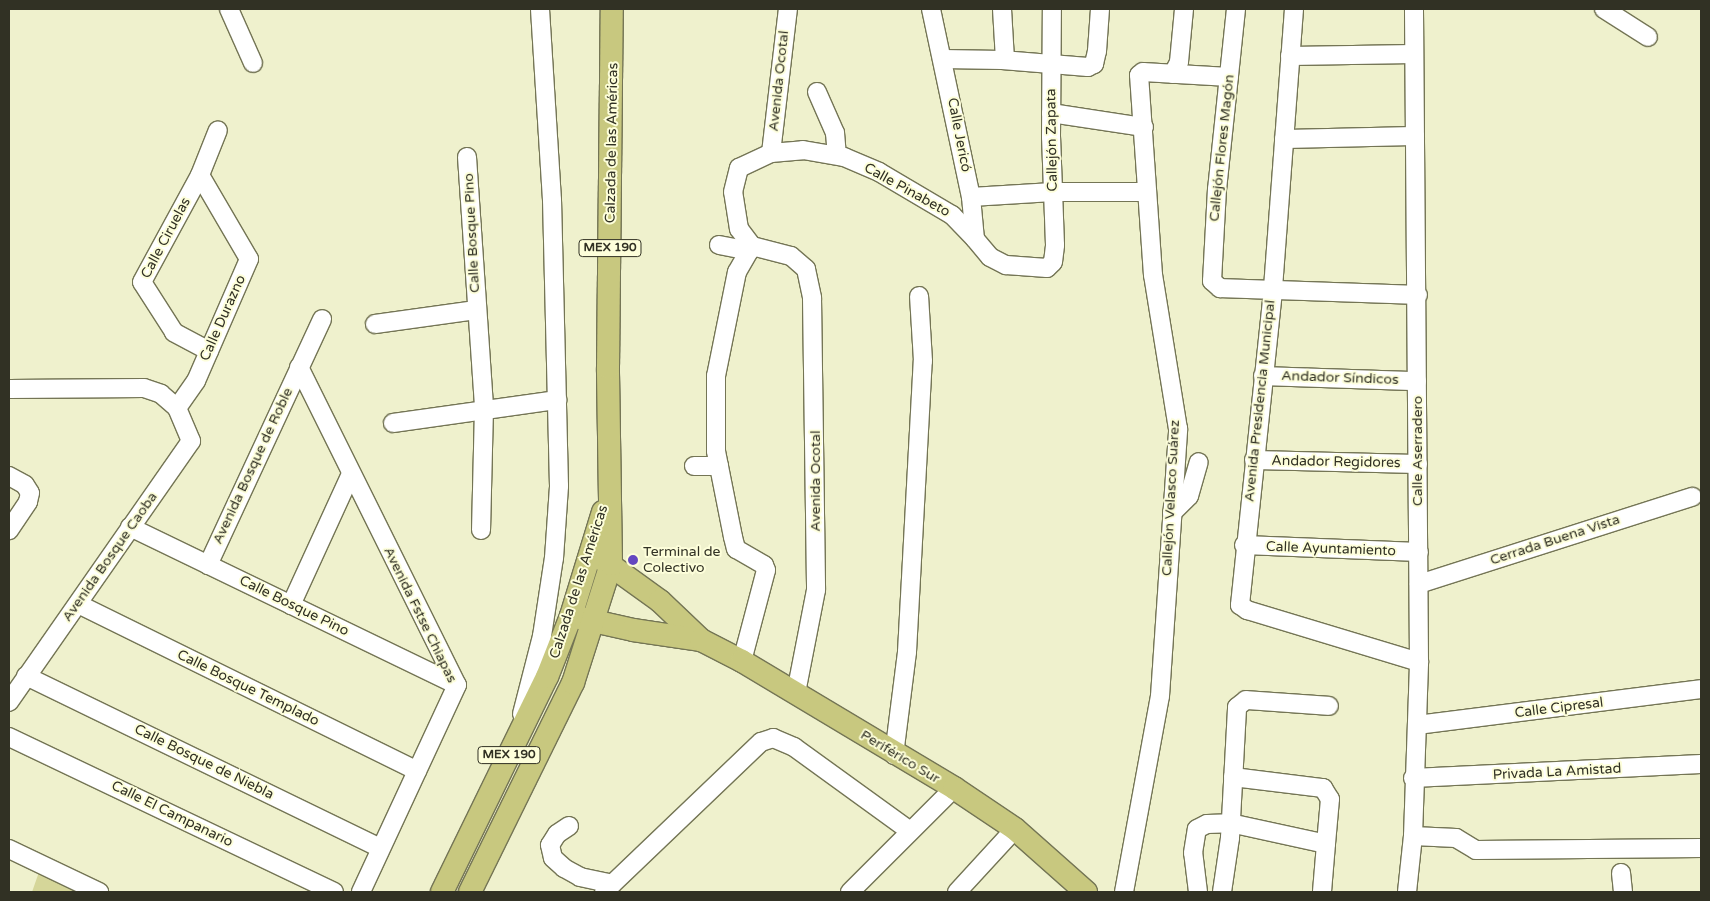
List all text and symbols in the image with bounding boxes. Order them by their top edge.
street label: Avenida Ocotal [765,30,793,132]
street label: Calzada de las Américas [602,63,622,223]
street label: Callejón Flores Magón [1206,74,1238,222]
street label: Callejón Zapata [1043,88,1061,192]
street label: Calle Jericó [944,96,974,174]
street label: Calle Pinabeto [861,159,953,221]
street label: Calle Bosque Pino [460,173,484,293]
street label: Calle Ciruelas [138,195,194,281]
road number: MEX 190 [578,238,642,258]
street label: Calle Durazno [197,272,249,364]
street label: Avenida Presidencia Municipal [1241,299,1279,503]
street label: Andador Síndicos [1281,368,1399,388]
street label: Avenida Bosque de Roble [209,385,297,547]
street label: Calle Aserradero [1410,396,1426,506]
street label: Callejón Velasco Suárez [1159,420,1183,576]
street label: Avenida Ocotal [808,430,824,532]
street label: Andador Regidores [1271,452,1401,472]
street label: Avenida Bosque Caoba [59,489,161,625]
street label: Calzada de las Américas [546,503,612,661]
street label: Cerrada Buena Vista [1488,511,1622,569]
street label: Calle Ayuntamiento [1266,538,1396,560]
street label: Avenida Fstse Chiapas [380,544,460,686]
place label: Terminal de Colectivo [643,544,721,576]
marker: Terminal de Colectivo [627,554,639,566]
street label: Calle Bosque Pino [237,572,351,640]
street label: Calle Bosque Templado [174,646,322,730]
street label: Calle Cipresal [1514,694,1604,722]
street label: Calle Bosque de Niebla [132,721,276,803]
street label: Periférico Sur [857,727,943,787]
road number: MEX 190 [476,746,542,764]
street label: Privada La Amistad [1492,760,1622,784]
street label: Calle El Campanario [109,777,235,851]

